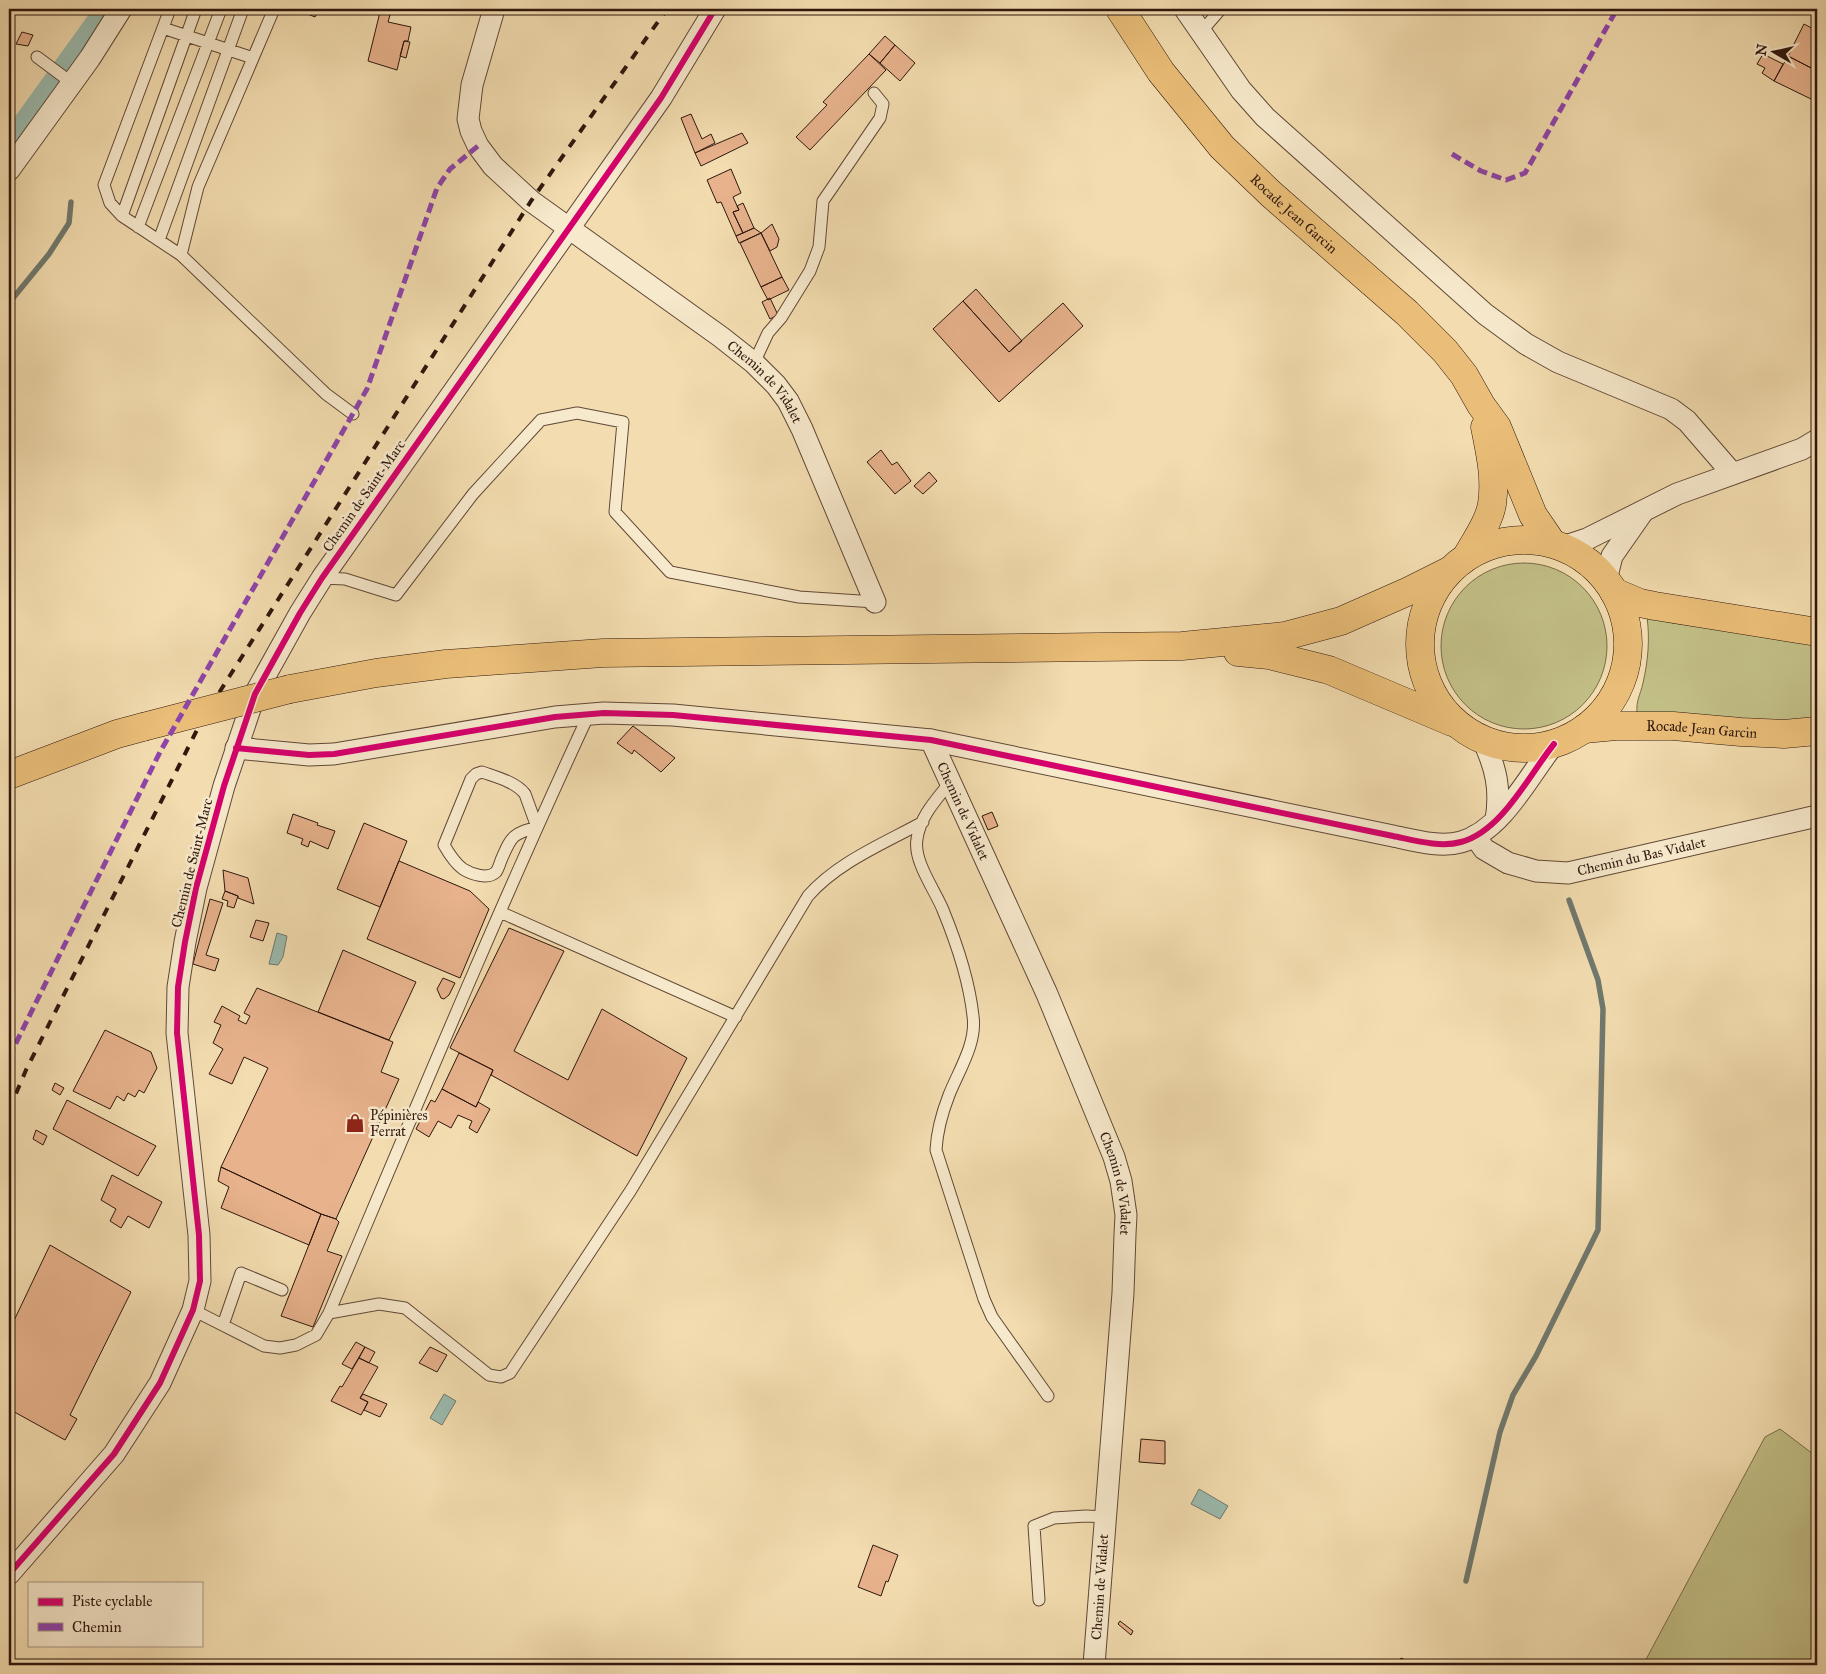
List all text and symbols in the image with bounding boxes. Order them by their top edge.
north arrow [1748,28,1798,78]
text: N [1752,43,1771,57]
street label: Rocade Jean Garcin [1247,170,1341,257]
street label: Chemin de Vidalet [724,337,806,426]
street label: Chemin de Saint-Marc [319,437,409,555]
street label: Rocade Jean Garcin [1646,718,1758,741]
street label: Chemin de Vidalet [934,759,993,863]
street label: Chemin de Saint-Marc [168,797,216,929]
street label: Chemin du Bas Vidalet [1575,833,1707,879]
place label: Pépinières Ferrat [370,1107,428,1140]
shop icon: Pépinières Ferrat [344,1112,366,1134]
street label: Chemin de Vidalet [1096,1129,1134,1236]
street label: Chemin de Vidalet [1088,1533,1112,1641]
legend [28,1582,202,1646]
text: Piste cyclable [72,1592,152,1610]
text: Chemin [72,1618,122,1636]

